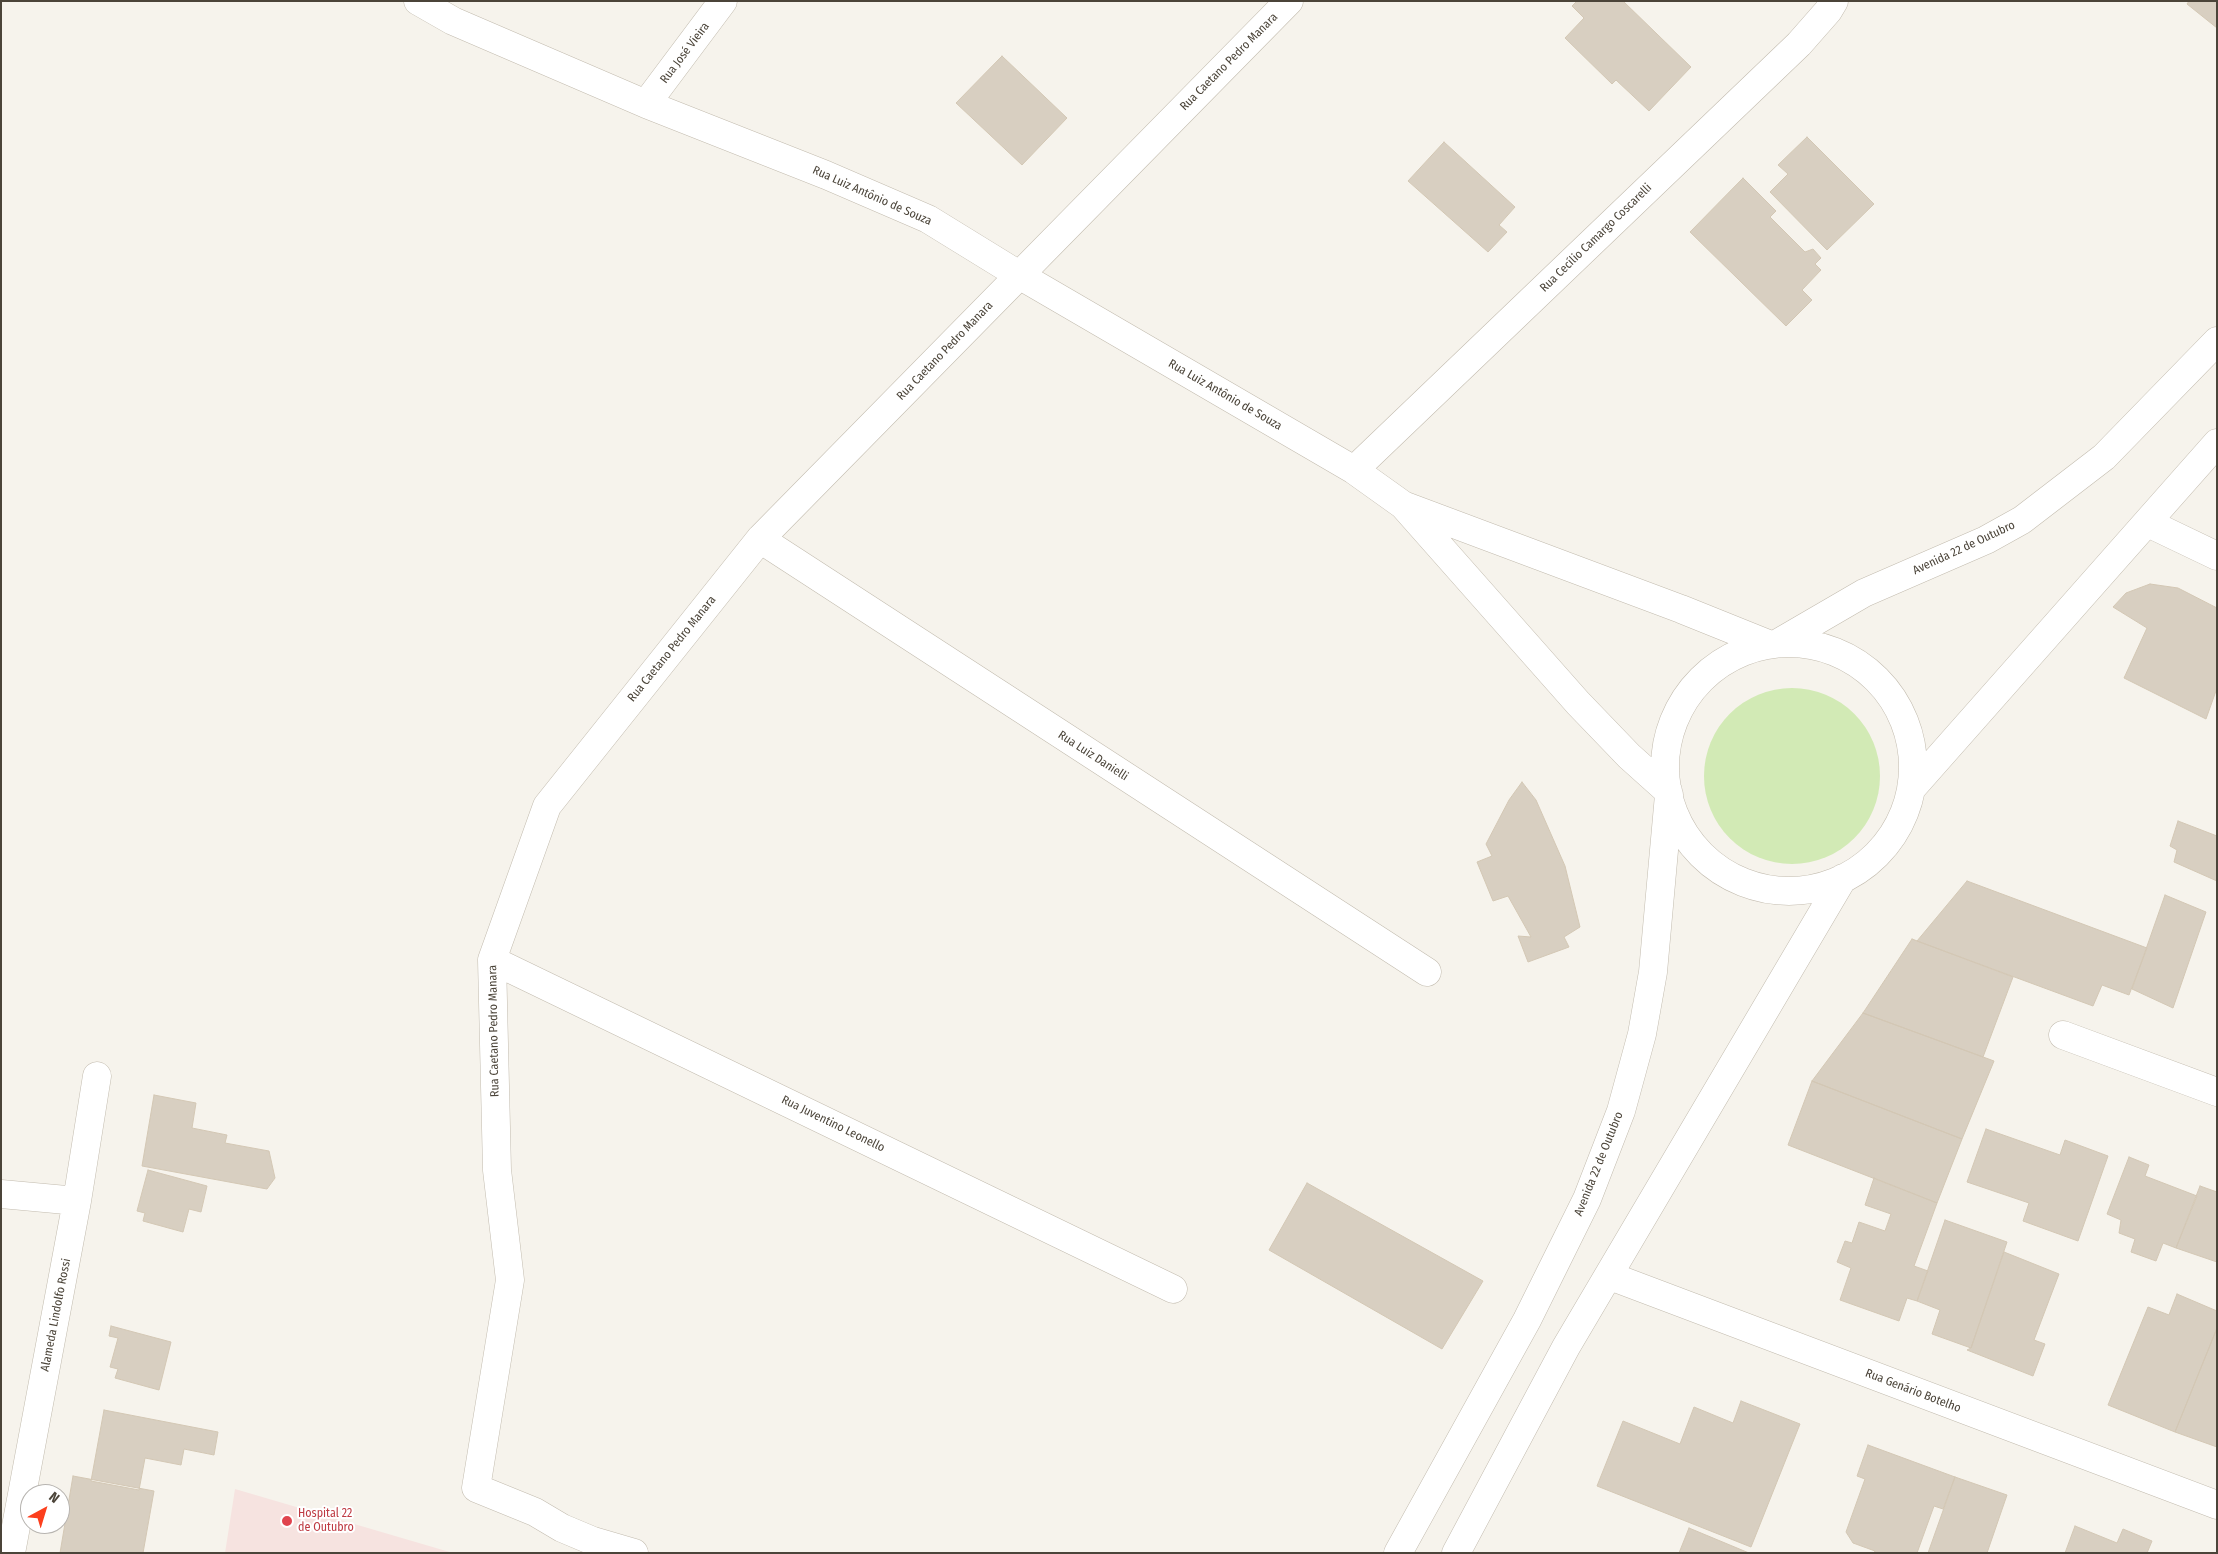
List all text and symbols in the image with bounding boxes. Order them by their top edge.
street label: Rua Caetano Pedro Manara [1177,10,1281,114]
street label: Rua José Vieira [657,20,713,86]
street label: Rua Luiz Antônio de Souza [810,163,934,229]
street label: Rua Cecílio Camargo Coscarelli [1537,181,1655,295]
street label: Rua Caetano Pedro Manara [894,299,996,403]
street label: Rua Luiz Antônio de Souza [1166,357,1284,433]
street label: Avenida 22 de Outubro [1911,518,2017,578]
street label: Rua Caetano Pedro Manara [625,593,719,705]
street label: Rua Luiz Danielli [1055,728,1131,784]
street label: Rua Caetano Pedro Manara [486,965,502,1097]
street label: Rua Juventino Leonello [779,1093,887,1155]
street label: Avenida 22 de Outubro [1572,1110,1626,1218]
street label: Alameda Lindolfo Rossi [38,1257,74,1373]
street label: Rua Genário Botelho [1863,1366,1963,1416]
north arrow [20,1484,70,1534]
text: N [46,1488,63,1507]
place label: Hospital 22 de Outubro [298,1507,354,1535]
marker: Hospital 22 de Outubro [280,1514,294,1528]

